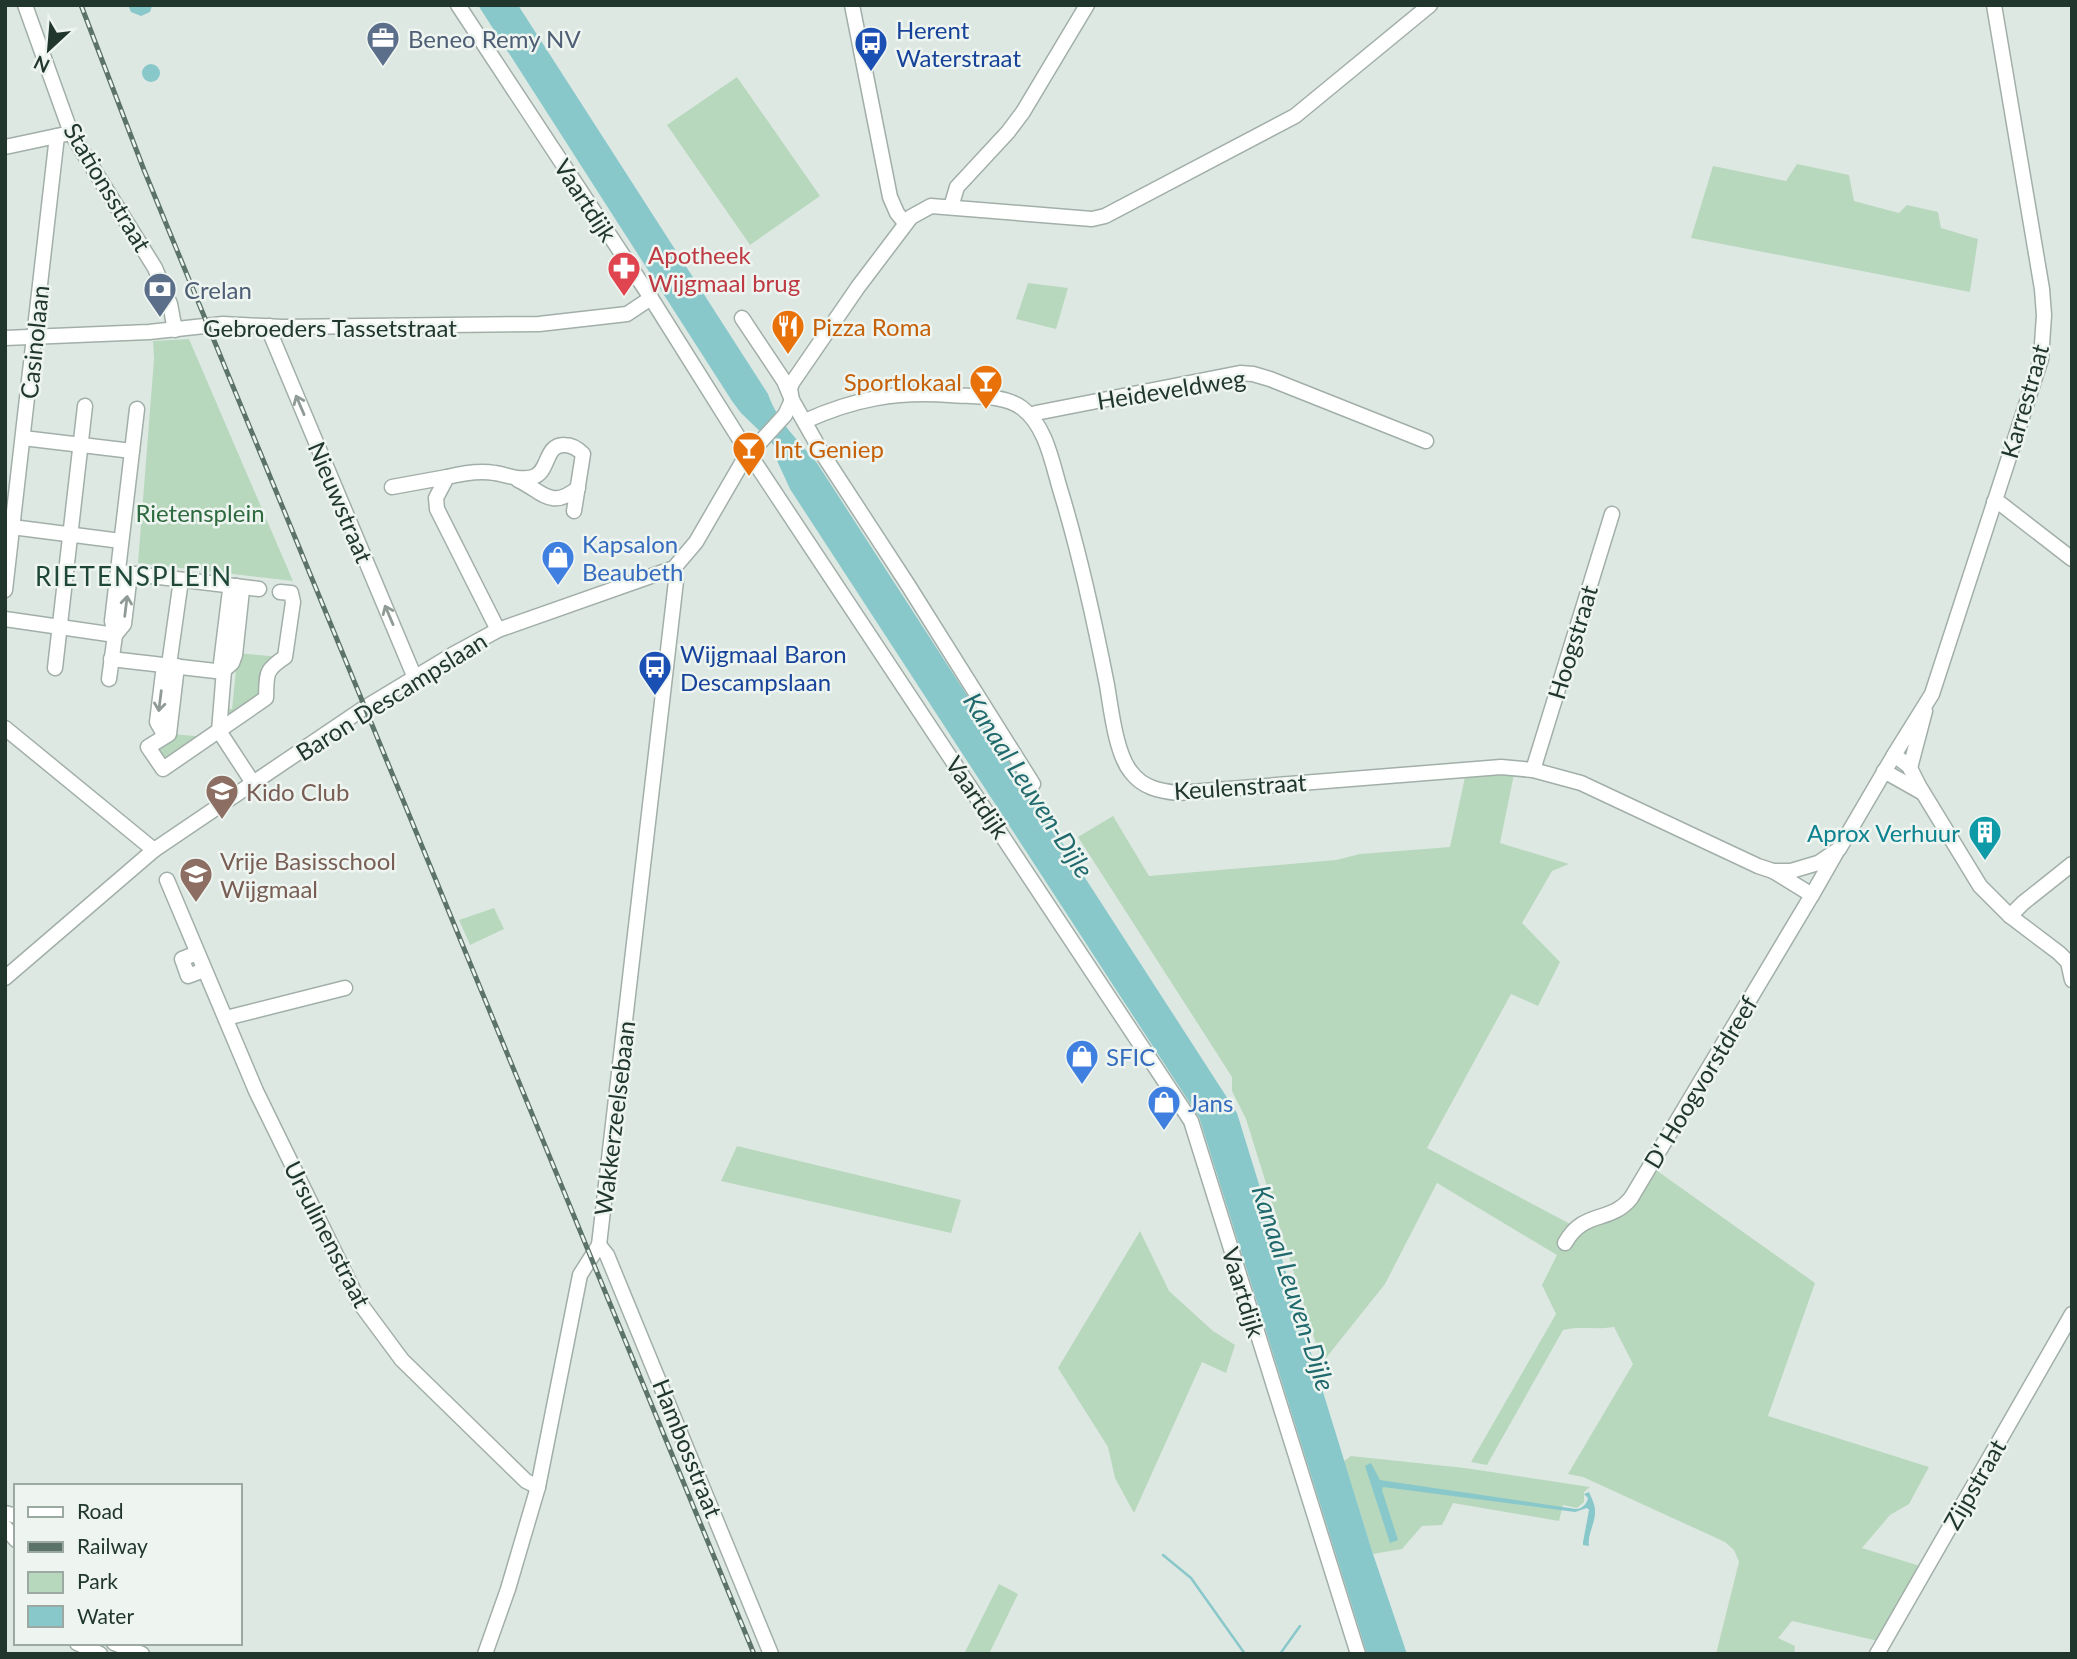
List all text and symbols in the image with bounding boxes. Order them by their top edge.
north arrow [14,14,84,84]
place label: Herent Waterstraat [896,15,1021,72]
office icon: Beneo Remy NV [364,19,402,68]
place label: Beneo Remy NV [408,24,581,53]
bus stop icon: Herent Waterstraat [852,24,890,73]
text: N [30,51,53,78]
street label: Stationsstraat [58,117,158,257]
street label: Vaartdijk [549,153,624,247]
place label: Apotheek Wijgmaal brug [648,240,800,297]
pharmacy icon: Apotheek Wijgmaal brug [605,249,643,298]
bank icon: Crelan [141,270,179,319]
place label: Crelan [184,275,252,304]
street label: Casinolaan [14,284,54,400]
restaurant icon: Pizza Roma [769,307,807,356]
place label: Pizza Roma [812,312,931,341]
street label: Gebroeders Tassetstraat [203,313,457,342]
street label: Karrestraat [1994,340,2054,461]
bar icon: Sportlokaal [967,362,1005,411]
street label: Heideveldweg [1095,363,1247,415]
place label: Sportlokaal [844,367,962,396]
one-way arrow [293,395,306,416]
bar icon: Int Geniep [730,429,768,478]
place label: Int Geniep [774,434,884,463]
street label: Nieuwstraat [303,437,380,567]
park label: Rietensplein [135,498,265,527]
place label: Kapsalon Beaubeth [582,529,683,586]
shop icon: Kapsalon Beaubeth [539,538,577,587]
district label: RIETENSPLEIN [35,560,233,592]
street label: Hoogstraat [1541,581,1603,702]
one-way arrow [120,595,133,618]
one-way arrow [382,604,395,626]
street label: Baron Descampslaan [290,625,492,767]
place label: Wijgmaal Baron Descampslaan [680,639,847,696]
bus stop icon: Wijgmaal Baron Descampslaan [636,648,674,697]
water label: Kanaal Leuven-Dijle [957,686,1101,884]
one-way arrow [153,689,166,712]
street label: Vaartdijk [940,750,1016,844]
street label: Keulenstraat [1173,767,1308,805]
school or university icon: Kido Club [203,772,241,821]
place label: Kido Club [246,777,349,806]
building icon: Aprox Verhuur [1966,813,2004,862]
place label: Aprox Verhuur [1807,818,1960,847]
place label: Vrije Basisschool Wijgmaal [220,846,396,903]
school or university icon: Vrije Basisschool Wijgmaal [177,855,215,904]
street label: D' Hoogvorstdreef [1637,990,1763,1173]
street label: Wakkerzeelsebaan [588,1019,640,1217]
shop icon: SFIC [1063,1037,1101,1086]
place label: SFIC [1106,1042,1155,1071]
shop icon: Jans [1145,1083,1183,1132]
place label: Jans [1188,1088,1233,1117]
street label: Ursulinenstraat [279,1156,378,1312]
water label: Kanaal Leuven-Dijle [1246,1181,1342,1395]
street label: Vaartdijk [1217,1243,1272,1341]
street label: Hambosstraat [647,1374,729,1522]
street label: Zijpstraat [1937,1433,2012,1534]
legend [14,1484,242,1645]
text: Road [77,1498,124,1523]
text: Railway [77,1533,148,1558]
text: Park [77,1568,118,1593]
text: Water [77,1603,134,1628]

